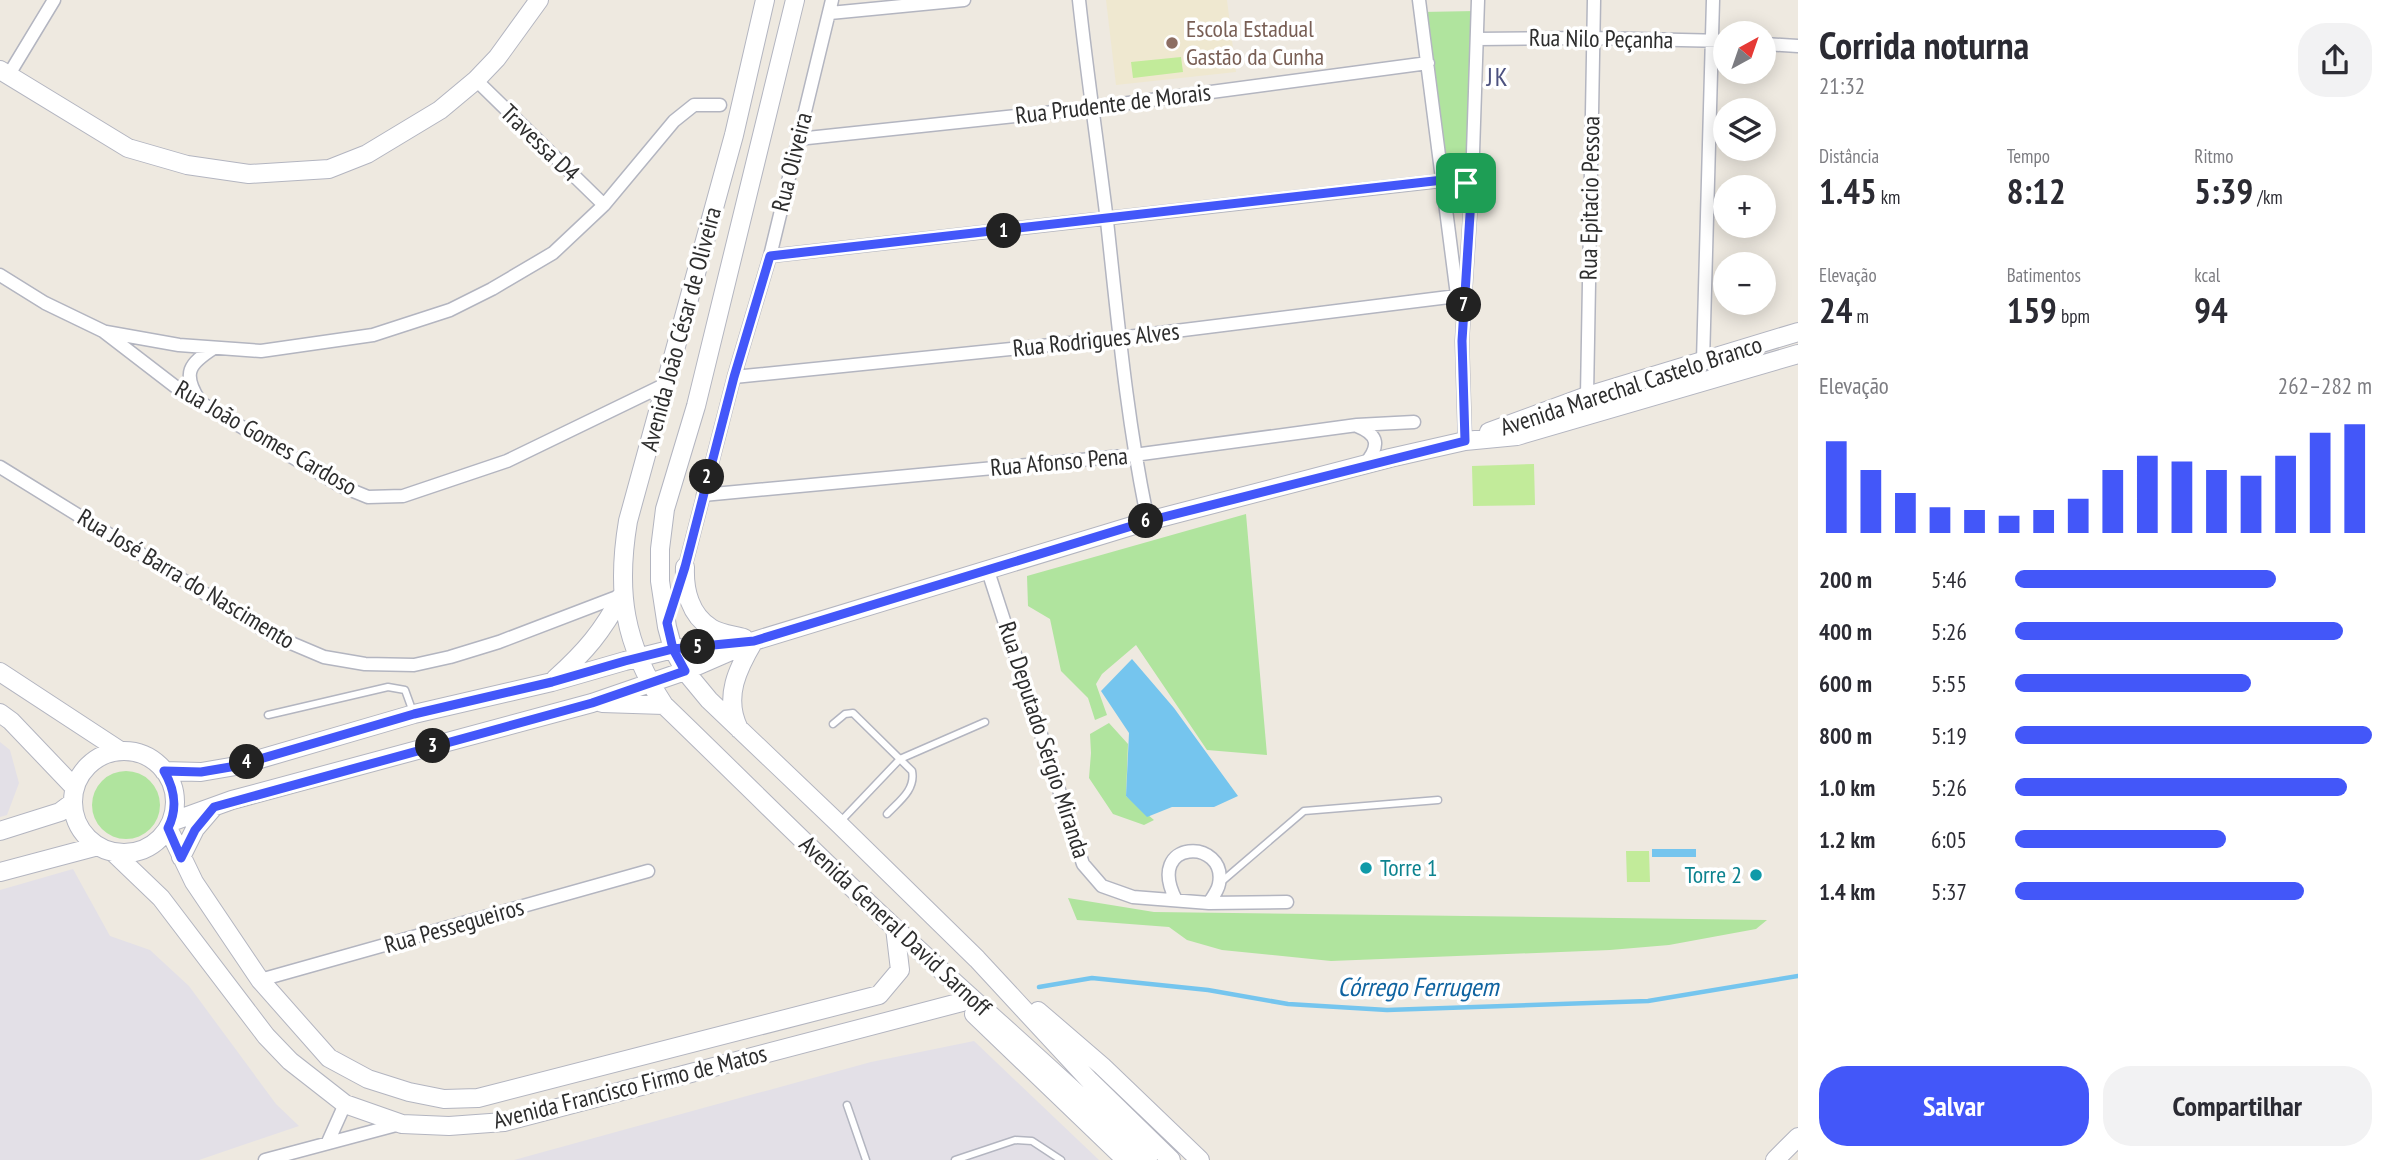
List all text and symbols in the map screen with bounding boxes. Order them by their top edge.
place label: Escola Estadual Gastão da Cunha [1186,13,1324,72]
text: Corrida noturna [1819,20,2029,69]
north arrow [1713,21,1776,84]
map controls [1713,21,1776,315]
street label: Rua Nilo Peçanha [1529,22,1674,55]
button: share [2298,23,2372,97]
marker: Escola Estadual Gastão da Cunha [1164,35,1180,51]
district label: JK [1485,60,1510,93]
text: 21:32 [1819,71,1865,100]
street label: Rua Prudente de Morais [1013,76,1212,131]
street label: Travessa D4 [494,97,587,188]
button: layers [1713,98,1776,161]
street label: Rua Oliveira [764,109,819,215]
street label: Rua Epitacio Pessoa [1573,116,1606,280]
text: Distância [1819,144,1879,168]
text: Tempo [2007,144,2050,168]
text: Ritmo [2194,144,2233,168]
pin [1436,153,1496,213]
icon: arrive [1447,164,1485,202]
text: 1.45 [1819,168,1877,214]
text: 8:12 [2007,168,2066,214]
text: 5:39 [2194,168,2253,214]
button: + [1713,175,1776,238]
text: km [1877,185,1900,209]
text: /km [2253,185,2283,209]
street label: Avenida João César de Oliveira [633,203,728,454]
pin: 1 [986,214,1021,248]
text: 1 [999,218,1008,242]
button: − [1713,252,1776,315]
text: Elevação [1819,263,1877,287]
text: Batimentos [2007,263,2081,287]
text: kcal [2194,263,2220,287]
text: 24 [1819,287,1852,333]
text: 159 [2007,287,2057,333]
text: 94 [2194,287,2228,333]
pin: 7 [1446,288,1482,322]
text: 7 [1459,292,1468,316]
text: m [1852,304,1869,328]
text: bpm [2057,304,2090,328]
street label: Rua Rodrigues Alves [1011,315,1181,364]
street label: Avenida Marechal Castelo Branco [1496,329,1766,443]
text: Elevação [1819,371,1889,400]
text: 262–282 m [2278,371,2372,400]
street label: Rua João Gomes Cardoso [170,373,363,502]
street label: Rua Afonso Pena [989,440,1129,483]
pin: 2 [690,460,724,494]
text: 2 [702,464,711,488]
street label: Rua José Barra do Nascimento [72,501,300,656]
pin: 6 [1128,504,1164,538]
text: 6 [1141,508,1150,532]
text: 200 m [1819,565,1872,594]
text: 5:46 [1931,565,1967,594]
text: 400 m [1819,617,1872,646]
text: 5:26 [1931,617,1967,646]
street label: Rua Deputado Sérgio Miranda [992,618,1097,862]
pin: 5 [680,630,716,664]
text: 5 [693,634,702,658]
text: 600 m [1819,669,1872,698]
text: 5:55 [1931,669,1967,698]
text: 800 m [1819,721,1872,750]
text: 5:19 [1931,721,1967,750]
pin: 3 [416,728,450,764]
text: 3 [428,733,437,757]
pin: 4 [230,744,264,780]
text: 4 [242,749,251,773]
text: 1.0 km [1819,773,1875,802]
text: 5:26 [1931,773,1967,802]
text: 1.2 km [1819,825,1875,854]
text: 6:05 [1931,825,1967,854]
street label: Avenida General David Sarnoff [793,829,998,1023]
place label: Torre 1 [1380,852,1438,883]
place label: Torre 2 [1684,859,1742,890]
marker: Torre 1 [1358,860,1374,876]
marker: Torre 2 [1748,867,1764,883]
text: 1.4 km [1819,877,1875,906]
text: 5:37 [1931,877,1967,906]
street label: Rua Pessegueiros [381,891,527,960]
water label: Córrego Ferrugem [1337,970,1501,1003]
street label: Avenida Francisco Firmo de Matos [490,1038,770,1136]
button: Salvar [1819,1066,2089,1146]
button: Compartilhar [2103,1066,2372,1146]

